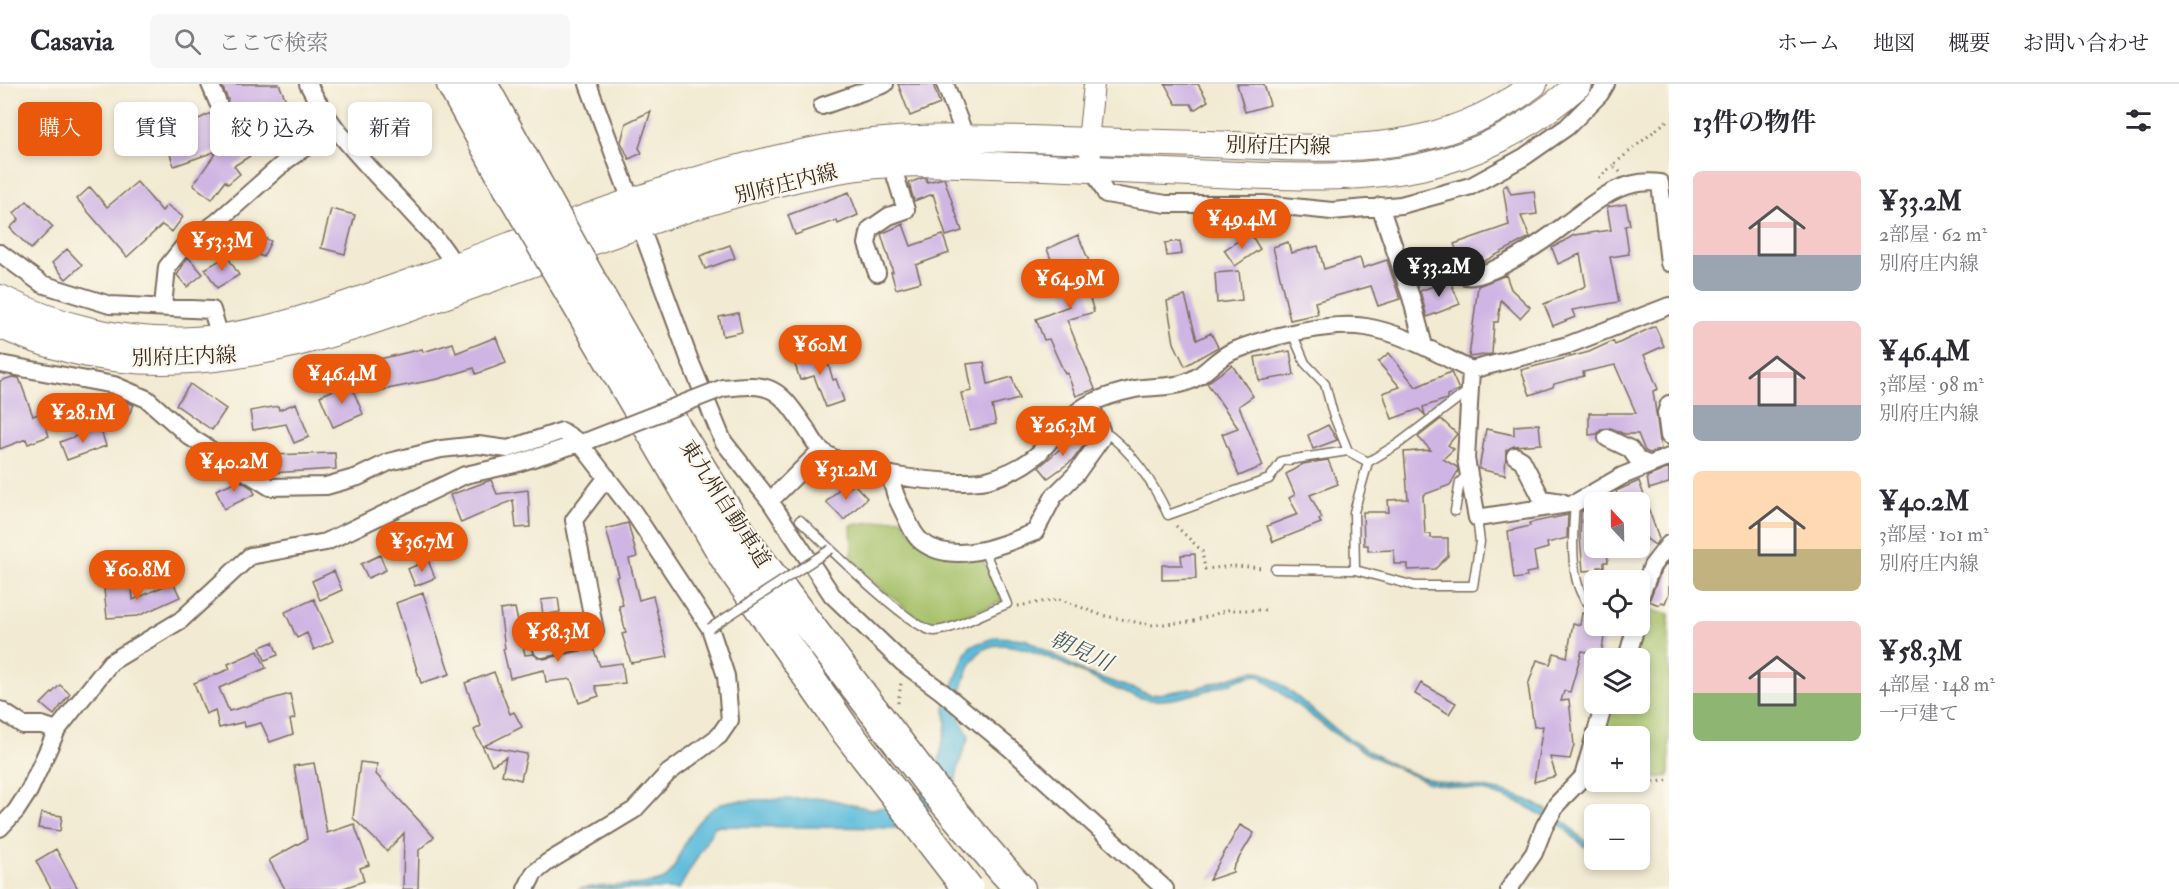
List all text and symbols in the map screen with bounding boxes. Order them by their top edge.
search box [150,14,570,68]
text: Casavia [30,24,114,59]
icon: search [171,25,204,58]
text: ここで検索 [219,29,329,57]
text: ホーム [1777,30,1840,57]
text: 地図 [1873,30,1915,57]
text: 概要 [1948,30,1990,57]
text: お問い合わせ [2023,30,2149,57]
chip: 購入 [18,102,102,156]
chip: 賃貸 [114,102,198,156]
chip: 絞り込み [210,102,336,156]
chip: 新着 [348,102,432,156]
icon: filters [2122,104,2155,137]
text: 13件の物件 [1693,107,1816,139]
street label: 別府庄内線 [1225,132,1331,160]
street label: 別府庄内線 [732,158,840,210]
text: ¥33.2M [1879,186,1962,218]
icon: home [1741,195,1813,267]
pin: ¥49.4M [1193,199,1291,250]
text: ¥49.4M [1207,206,1277,231]
pin: ¥53.3M [173,221,271,272]
text: 2部屋 · 62 m² [1879,222,1987,247]
text: ¥53.3M [191,228,253,253]
pin: ¥33.2M [1390,247,1488,298]
text: 別府庄内線 [1879,251,1979,276]
text: ¥33.2M [1407,254,1471,279]
pin: ¥64.9M [1021,259,1119,310]
text: ¥64.9M [1035,266,1105,291]
pin: ¥60M [784,325,856,376]
text: ¥60M [793,332,847,357]
text: ¥46.4M [1879,336,1970,368]
street label: 別府庄内線 [131,342,237,372]
icon: home [1741,345,1813,417]
pin: ¥46.4M [293,354,391,405]
text: ¥46.4M [307,361,377,386]
text: 3部屋 · 98 m² [1879,372,1984,397]
pin: ¥28.1M [34,393,132,444]
text: ¥28.1M [51,400,115,425]
text: 別府庄内線 [1879,401,1979,426]
pin: ¥26.3M [1014,406,1112,457]
text: ¥26.3M [1030,413,1096,438]
street label: 東九州自動車道 [674,435,776,573]
pin: ¥40.2M [185,442,283,493]
text: ¥40.2M [199,449,269,474]
pin: ¥31.2M [797,450,895,501]
text: ¥31.2M [814,457,878,482]
text: ¥40.2M [1879,486,1969,518]
north arrow [1584,492,1650,558]
map controls [1584,492,1650,870]
icon: home [1741,495,1813,567]
pin: ¥36.7M [373,522,471,573]
text: 3部屋 · 101 m² [1879,522,1989,547]
text: ¥36.7M [390,529,454,554]
pin: ¥60.8M [88,550,186,601]
text: 別府庄内線 [1879,551,1979,576]
text: ¥60.8M [103,557,171,582]
button: locate [1584,570,1650,636]
pin: ¥58.3M [509,612,607,663]
text: ¥58.3M [526,619,590,644]
water label: 朝見川 [1045,624,1119,678]
text: ¥58.3M [1879,636,1962,668]
icon: home [1741,645,1813,717]
button: layers [1584,648,1650,714]
text: 4部屋 · 148 m² [1879,672,1995,697]
text: 一戸建て [1879,701,1959,726]
button: + [1584,726,1650,792]
button: − [1584,804,1650,870]

